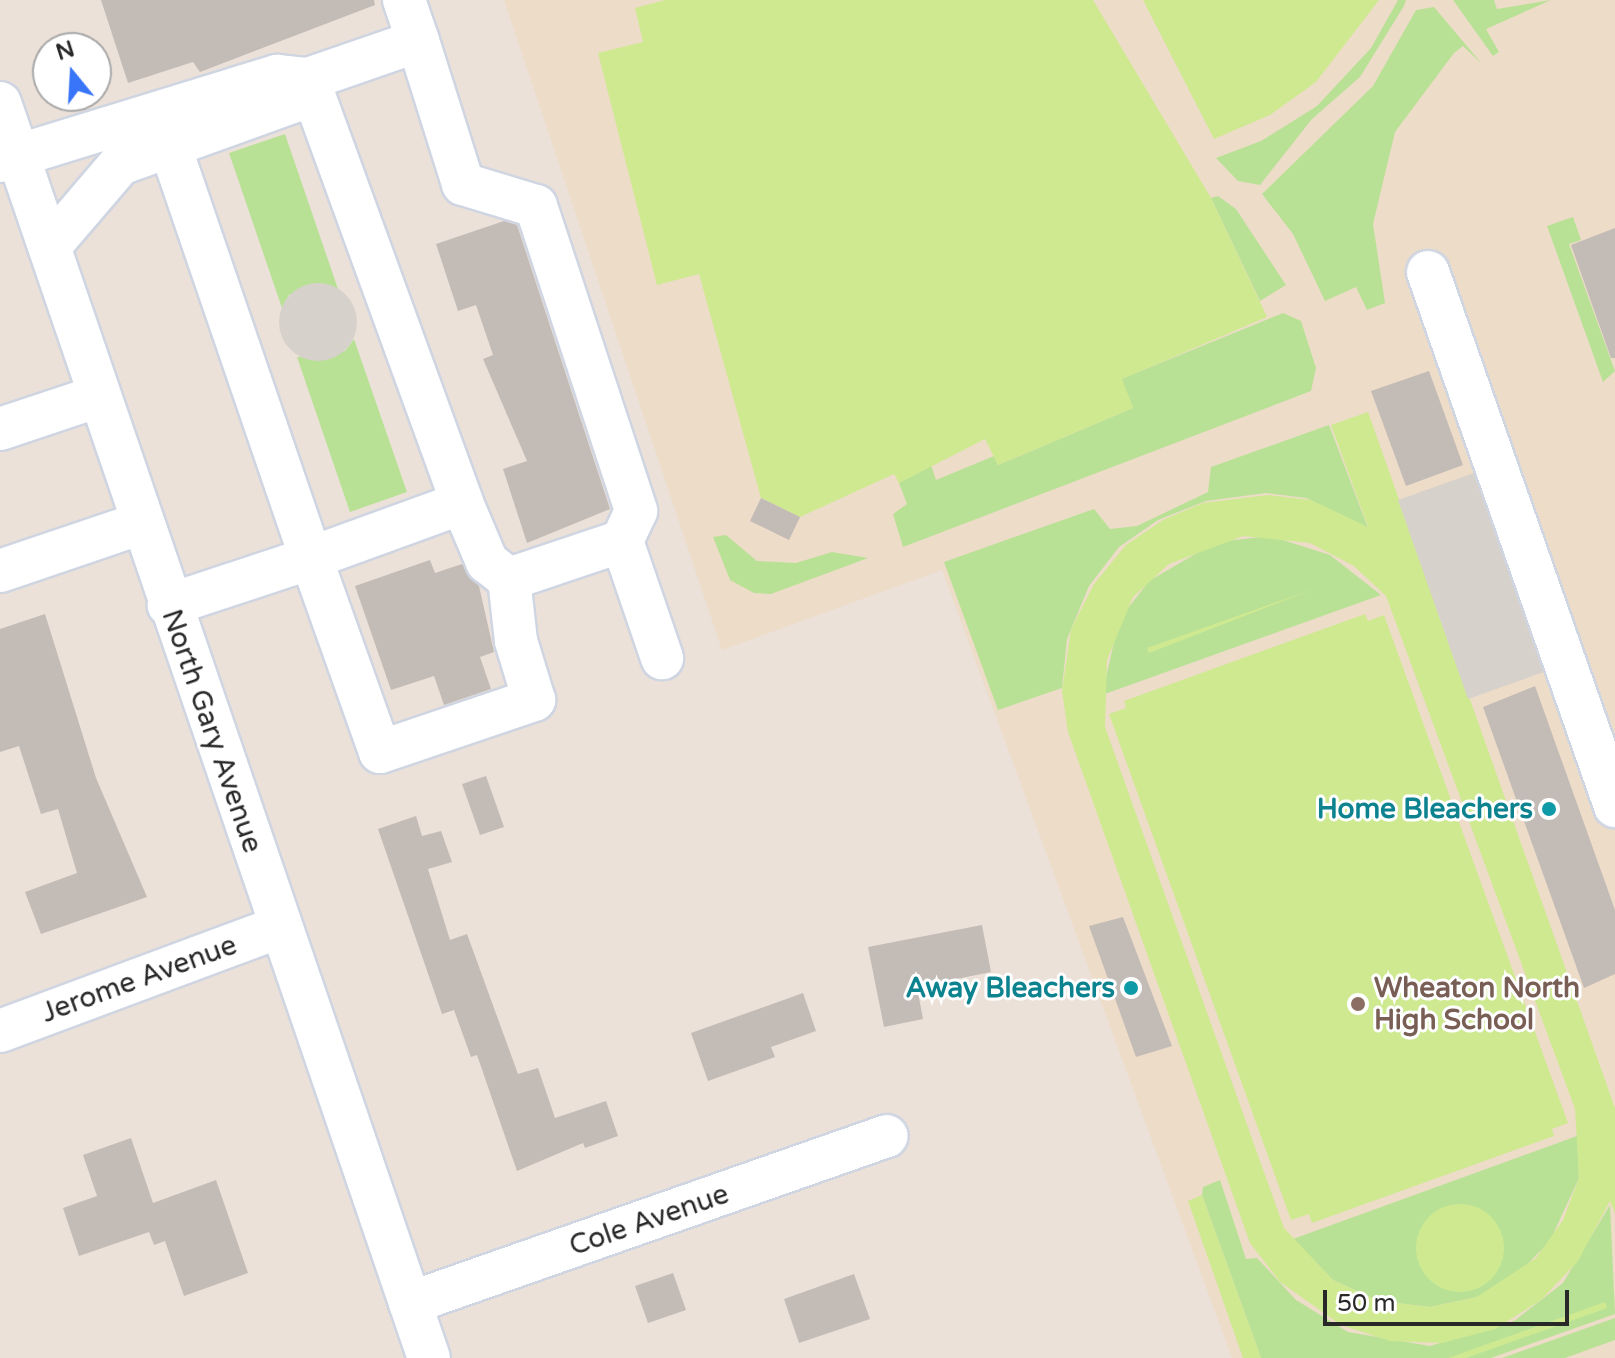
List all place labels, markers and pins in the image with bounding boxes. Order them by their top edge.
place label: Home Bleachers [1317,792,1533,826]
marker: Home Bleachers [1540,800,1558,818]
place label: Away Bleachers [906,971,1115,1005]
place label: Wheaton North High School [1374,971,1580,1037]
marker: Away Bleachers [1122,979,1140,997]
marker: Wheaton North High School [1349,995,1367,1013]

